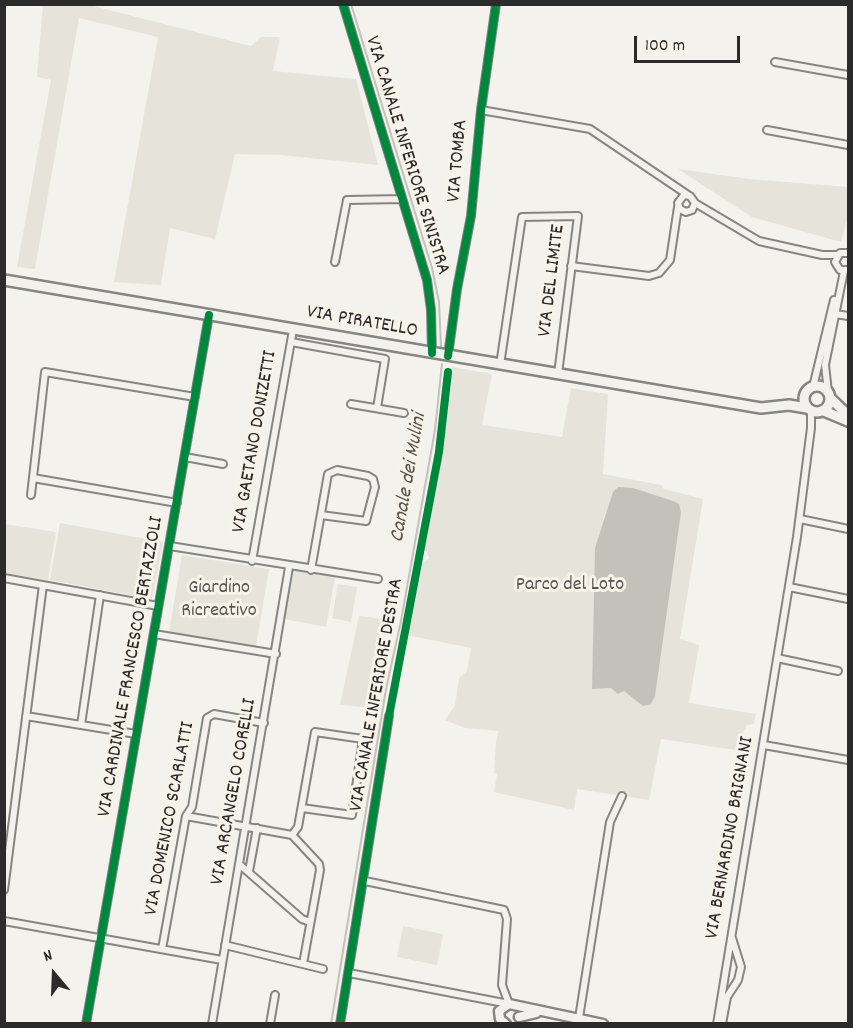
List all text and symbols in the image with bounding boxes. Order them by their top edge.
scale bar [637,24,744,62]
street label: VIA CANALE INFERIORE SINISTRA [358,34,454,278]
text: 100 m [645,34,685,59]
street label: VIA TOMBA [443,119,475,203]
street label: VIA DEL LIMITE [534,224,572,338]
street label: VIA PIRATELLO [305,301,419,345]
street label: VIA GAETANO DONIZETTI [228,349,284,535]
water label: Canale dei Mulini [386,412,434,544]
street label: VIA CARDINALE FRANCESCO BERTAZZOLI [94,515,170,819]
park label: Parco del Loto [516,574,624,598]
street label: VIA CANALE INFERIORE DESTRA [346,576,410,814]
park label: Giardino Ricreativo [181,577,257,624]
street label: VIA ARCANGELO CORELLI [207,697,263,887]
street label: VIA DOMENICO SCARLATTI [140,720,202,918]
street label: VIA BERNARDINO BRIGNANI [701,735,761,941]
north arrow [24,944,84,1004]
text: N [40,944,55,969]

